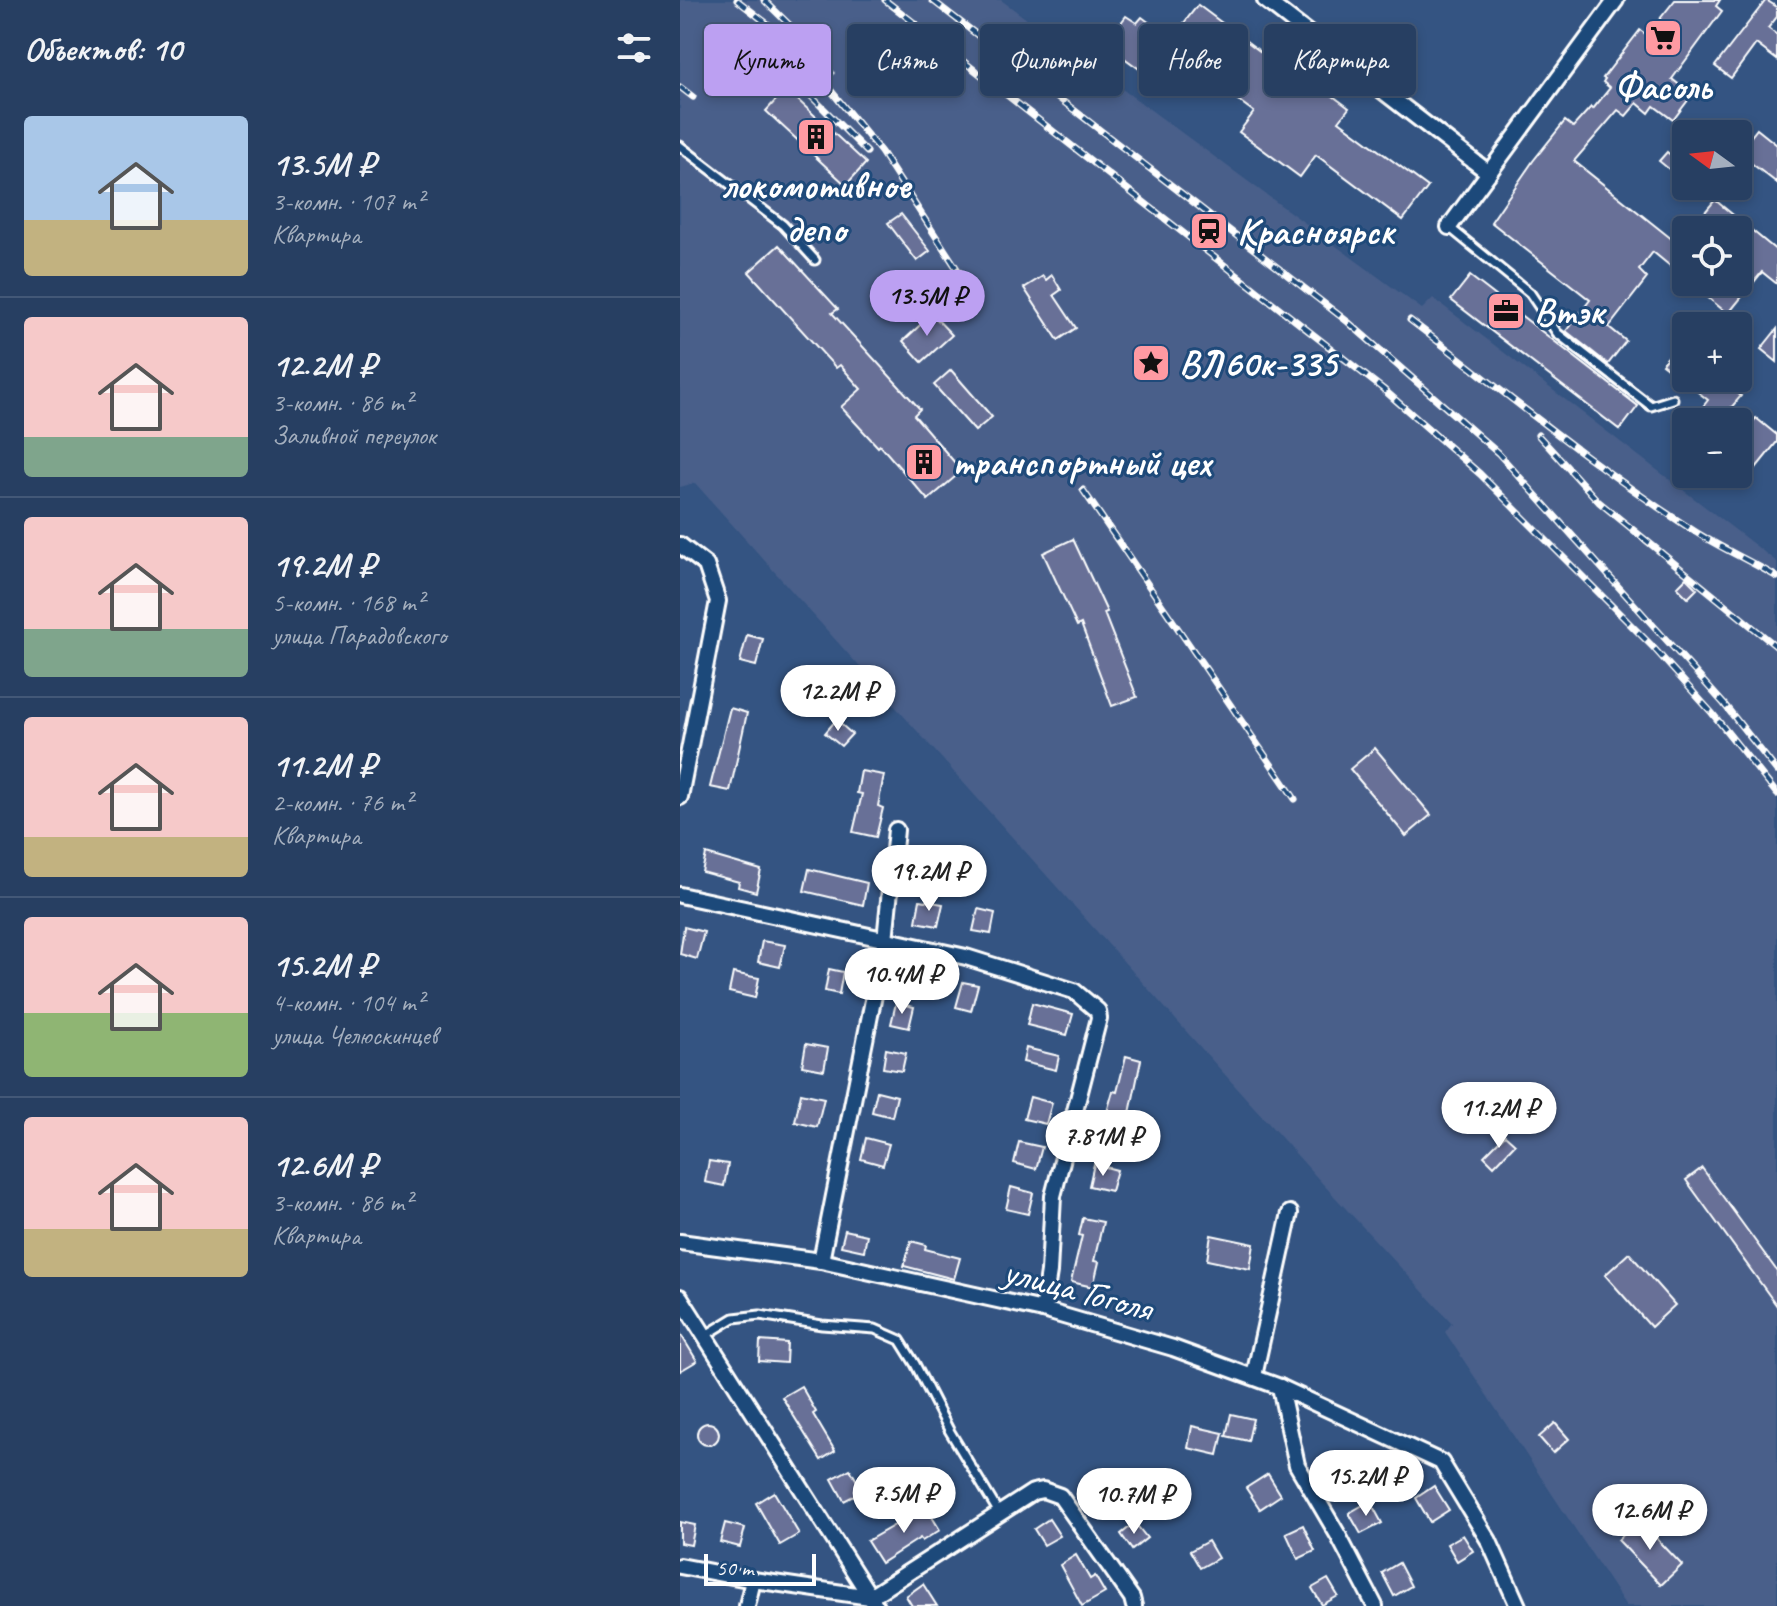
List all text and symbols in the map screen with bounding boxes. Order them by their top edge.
supermarket icon: Фасоль [1642,17,1684,59]
chip: Купить [704,24,831,96]
chip: Снять [847,24,964,96]
chip: Фильтры [980,24,1123,96]
chip: Новое [1139,24,1248,96]
chip: Квартира [1264,24,1416,96]
icon: filters [612,26,656,70]
text: Объектов: 10 [24,27,182,70]
place label: Фасоль [1615,63,1713,110]
building icon: локомотивное депо [795,116,837,158]
north arrow [1672,120,1752,200]
map controls [1672,120,1752,488]
text: 13.5M ₽ [272,142,375,185]
icon: home [88,148,184,244]
place label: локомотивное депо [722,162,913,253]
text: 3-комн. · 107 m² [272,185,424,218]
place label: Красноярск [1237,208,1397,255]
station icon: Красноярск [1188,210,1230,252]
button: locate [1672,216,1752,296]
text: Квартира [272,218,361,251]
pin: 13.5M ₽ [853,270,1001,338]
text: 13.5M ₽ [888,279,966,312]
place label: Втэк [1534,288,1607,335]
office icon: Втэк [1485,290,1527,332]
button: + [1672,312,1752,392]
place label: ВЛ60к-335 [1179,340,1340,387]
place icon: ВЛ60к-335 [1130,342,1172,384]
text: 12.2M ₽ [272,343,375,386]
icon: home [88,349,184,445]
text: 3-комн. · 86 m² [272,386,412,419]
button: − [1672,408,1752,488]
text: Заливной переулок [272,419,436,452]
place label: транспортный цех [952,439,1214,486]
building icon: транспортный цех [903,441,945,483]
text: 19.2M ₽ [272,543,375,586]
icon: home [88,549,184,645]
text: 5-комн. · 168 m² [272,586,424,619]
text: улица Парадовского [272,619,446,652]
pin: 12.2M ₽ [764,665,912,733]
text: 12.2M ₽ [799,674,877,707]
text: 11.2M ₽ [272,743,375,786]
icon: home [88,749,184,845]
text: 2-комн. · 76 m² [272,786,412,819]
text: Квартира [272,819,361,852]
pin: 19.2M ₽ [855,845,1003,913]
text: 19.2M ₽ [890,854,968,887]
text: 15.2M ₽ [272,943,375,986]
pin: 10.4M ₽ [828,948,976,1016]
icon: home [88,949,184,1045]
text: 10.4M ₽ [863,957,941,990]
text: 4-комн. · 104 m² [272,986,424,1019]
text: улица Челюскинцев [272,1019,437,1052]
pin: 11.2M ₽ [1425,1082,1573,1150]
text: 11.2M ₽ [1460,1091,1538,1124]
pin: 7.81M ₽ [1029,1110,1177,1178]
text: 7.81M ₽ [1064,1119,1142,1152]
text: 12.6M ₽ [272,1143,376,1186]
icon: home [88,1149,184,1245]
text: 3-комн. · 86 m² [272,1186,412,1219]
text: Квартира [272,1219,361,1252]
street label: улица Гоголя [996,1247,1160,1333]
pin: 15.2M ₽ [1292,1450,1440,1518]
text: 15.2M ₽ [1327,1459,1405,1492]
pin: 7.5M ₽ [839,1467,969,1535]
pin: 10.7M ₽ [1060,1468,1208,1536]
text: 7.5M ₽ [871,1476,937,1509]
text: 10.7M ₽ [1095,1477,1173,1510]
pin: 12.6M ₽ [1576,1484,1724,1552]
text: 12.6M ₽ [1610,1493,1690,1526]
scale bar [704,1550,816,1586]
text: 50 m [716,1554,753,1582]

